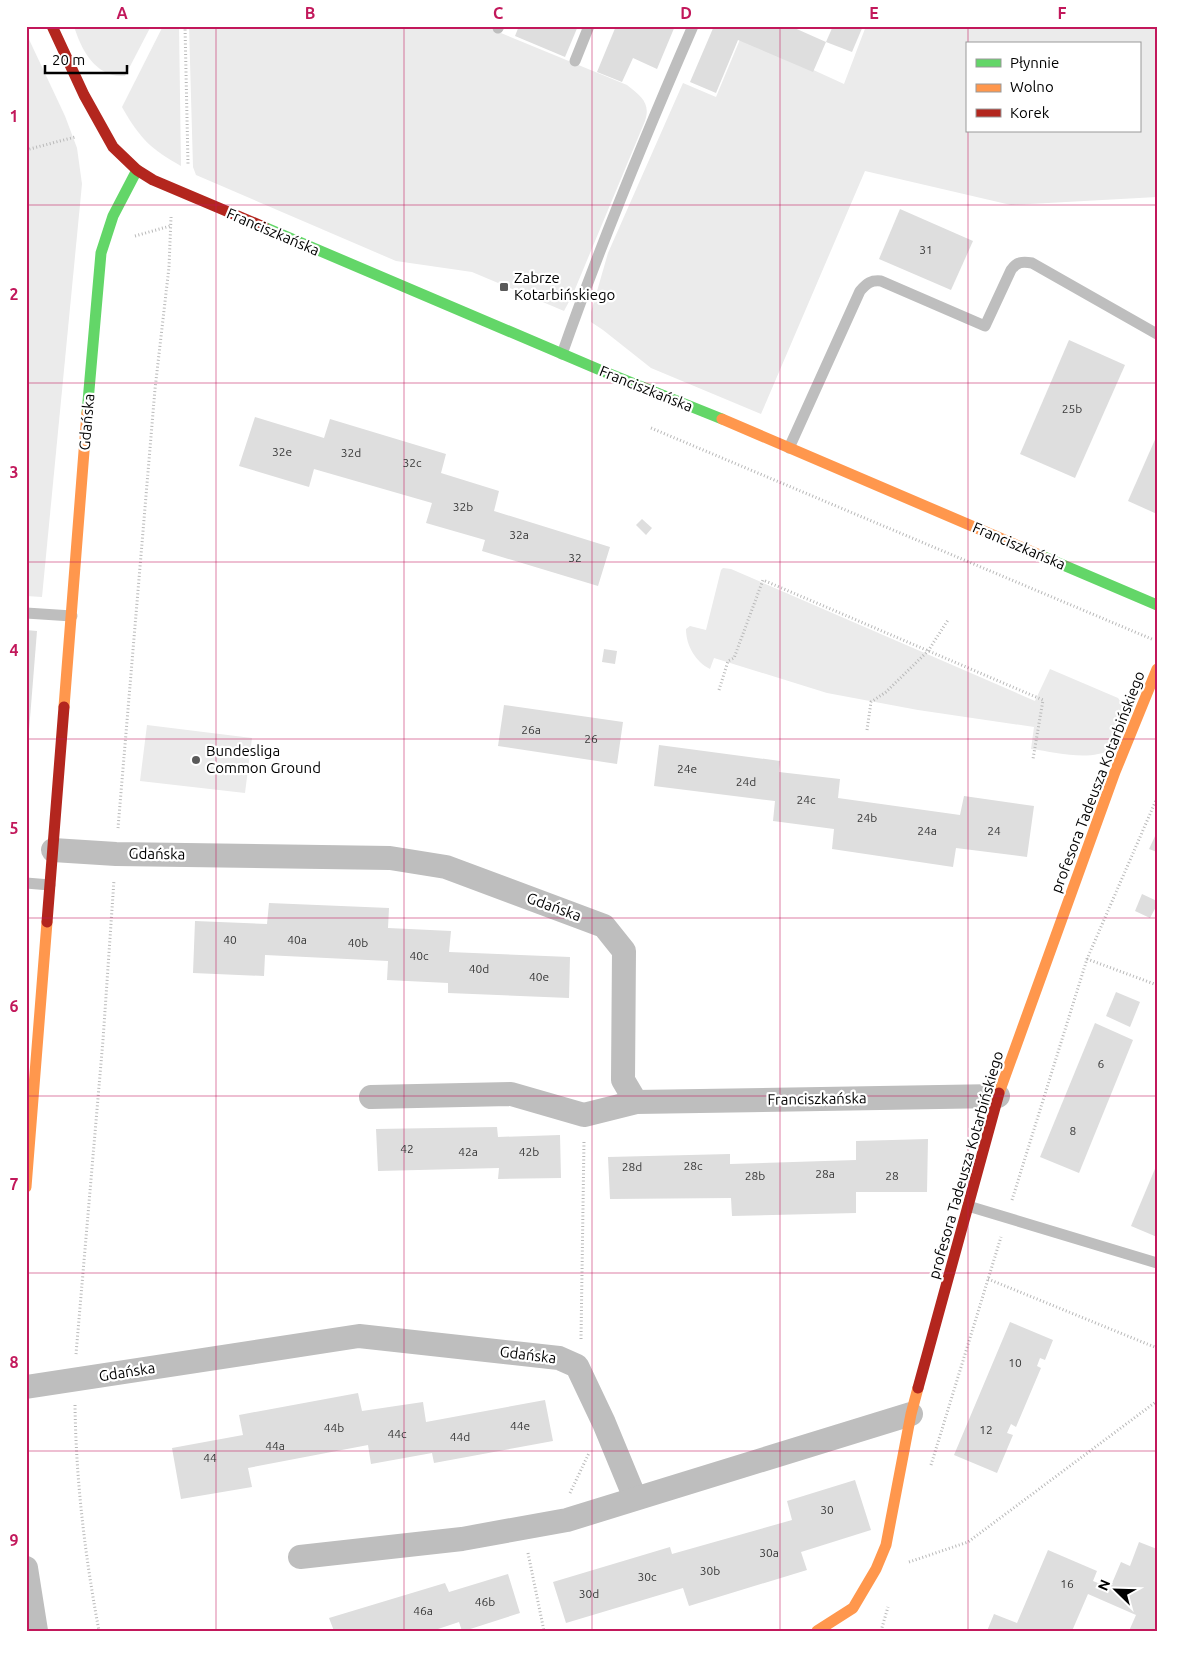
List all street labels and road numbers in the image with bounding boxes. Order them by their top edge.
street label: Franciszkańska [224,204,322,259]
street label: Franciszkańska [597,362,695,415]
street label: Gdańska [76,393,97,451]
street label: Franciszkańska [970,518,1068,573]
street label: profesora Tadeusza Kotarbińskiego [1047,668,1148,895]
street label: Gdańska [128,845,186,862]
street label: Gdańska [525,889,584,924]
street label: profesora Tadeusza Kotarbińskiego [925,1049,1006,1281]
street label: Franciszkańska [767,1089,867,1108]
street label: Gdańska [499,1343,557,1366]
street label: Gdańska [98,1359,156,1384]

